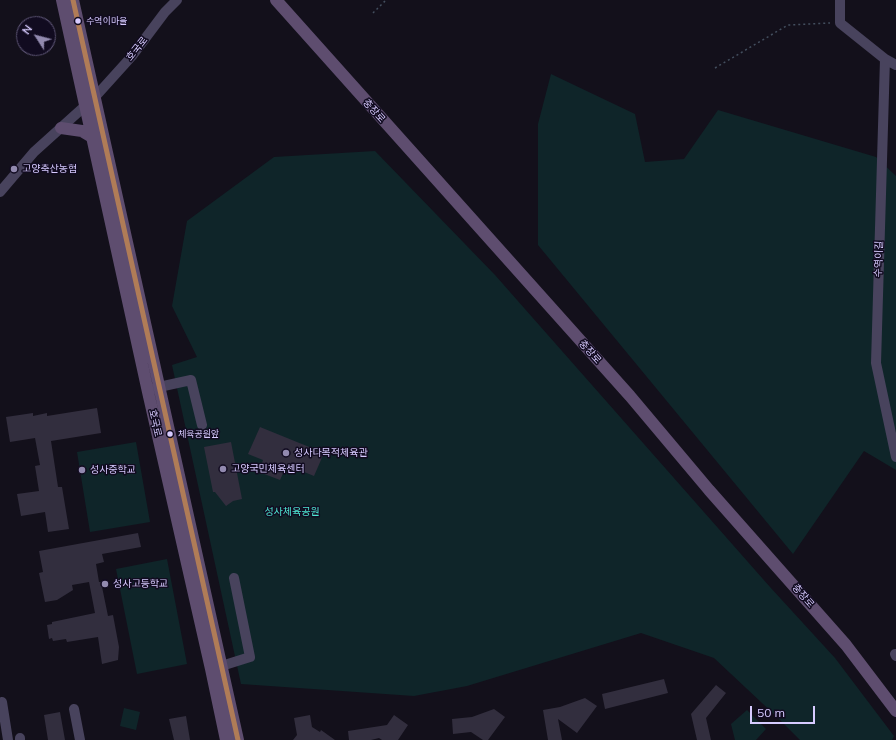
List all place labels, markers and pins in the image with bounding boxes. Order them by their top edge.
marker: 수역이마을 [73,16,83,26]
place label: 수역이마을 [86,16,127,26]
place label: 고양축산농협 [22,163,77,175]
marker: 고양축산농협 [9,164,19,174]
marker: 체육공원앞 [165,429,175,439]
place label: 체육공원앞 [178,429,219,439]
place label: 성사다목적체육관 [294,447,368,459]
marker: 성사다목적체육관 [281,448,291,458]
place label: 고양국민체육센터 [231,463,305,475]
place label: 성사중학교 [90,464,136,476]
marker: 고양국민체육센터 [218,464,228,474]
marker: 성사중학교 [77,465,87,475]
place label: 성사고등학교 [113,578,168,590]
marker: 성사고등학교 [100,579,110,589]

